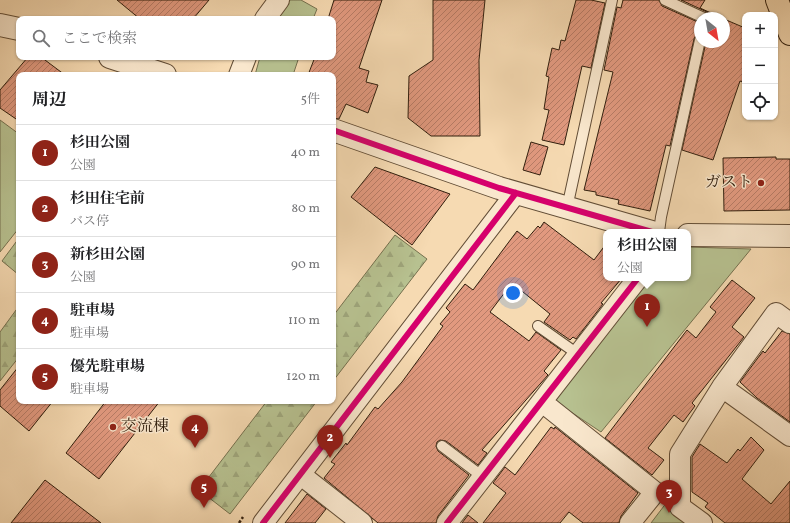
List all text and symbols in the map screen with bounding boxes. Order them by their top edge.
north arrow [694,12,730,48]
map controls [742,12,778,120]
button: + [742,12,778,48]
search box [16,16,336,60]
icon: search [30,27,52,49]
text: ここで検索 [62,29,137,50]
button: − [742,48,778,84]
button: locate [742,84,778,120]
text: 周辺 [32,89,66,112]
text: 5件 [301,91,320,109]
text: 杉田公園 [70,133,130,154]
text: 1 [42,144,48,162]
text: 40 m [291,144,320,162]
text: 公園 [70,157,96,175]
place label: ガスト [705,172,753,194]
marker: ガスト [756,178,766,188]
text: 杉田住宅前 [70,189,145,210]
text: 2 [42,200,48,218]
text: 80 m [291,200,320,218]
text: バス停 [70,213,109,231]
popup [603,229,691,281]
text: 杉田公園 [617,236,677,257]
text: 新杉田公園 [70,245,145,266]
text: 3 [42,256,48,274]
text: 90 m [291,256,320,274]
text: 公園 [617,260,643,278]
text: 公園 [70,269,96,287]
your location [503,283,523,303]
pin: 1 [634,294,660,327]
text: 駐車場 [70,301,115,322]
text: 4 [41,312,49,330]
text: 110 m [288,312,320,330]
text: 駐車場 [70,325,109,343]
text: 優先駐車場 [70,357,145,378]
text: 5 [42,368,48,386]
text: 120 m [286,368,320,386]
text: 駐車場 [70,381,109,399]
pin: 4 [182,415,208,448]
place label: 交流棟 [121,416,169,438]
marker: 交流棟 [108,422,118,432]
pin: 2 [317,425,343,458]
pin: 5 [191,475,217,508]
pin: 3 [656,480,682,513]

